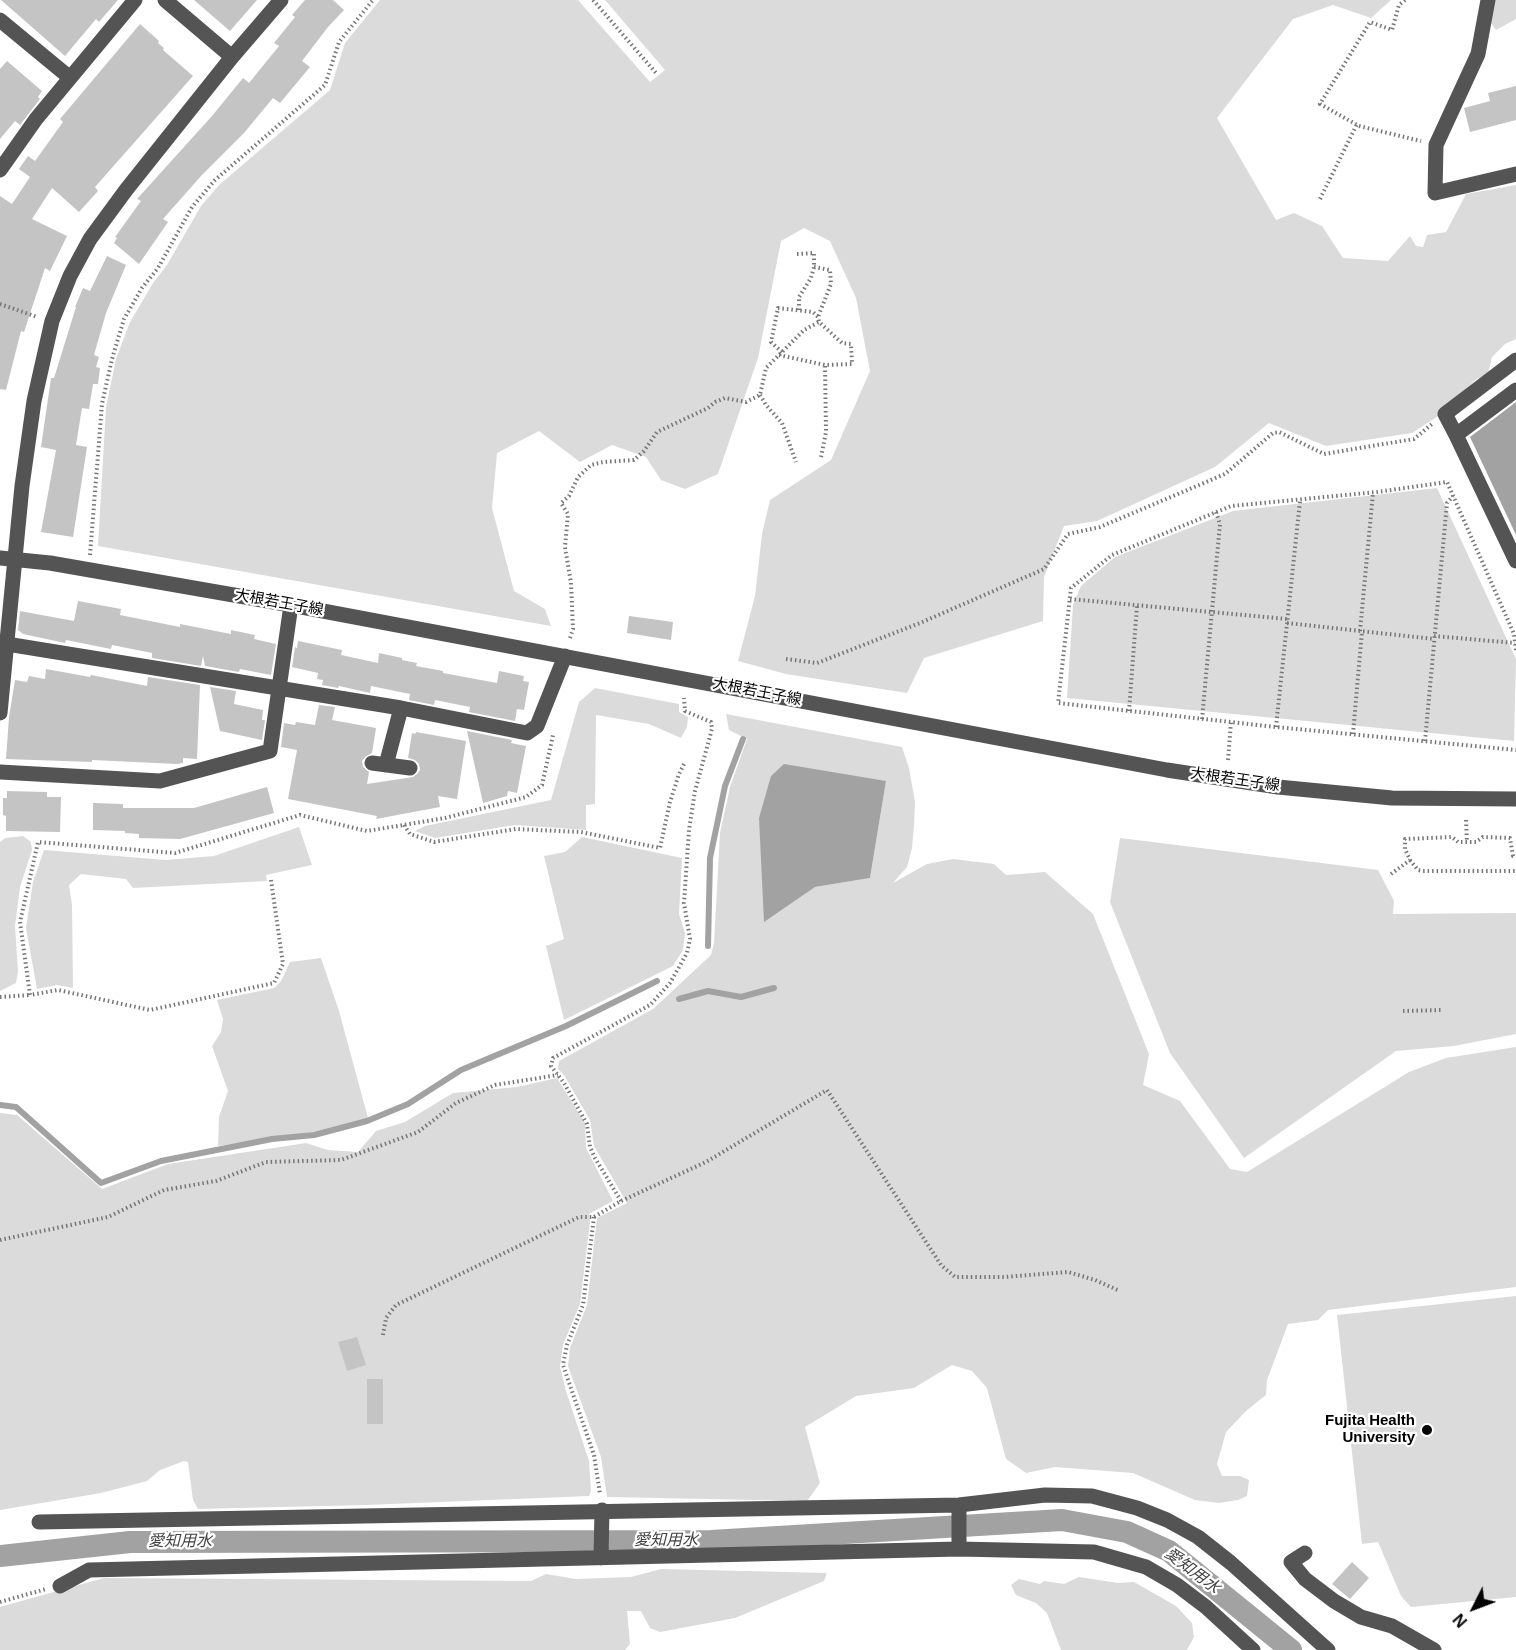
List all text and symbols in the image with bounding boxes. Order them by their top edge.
street label: 大根若王子線 [233,586,325,620]
street label: 大根若王子線 [711,675,803,709]
street label: 大根若王子線 [1189,765,1281,795]
place label: Fujita Health University [1325,1412,1415,1447]
marker: Fujita Health University [1420,1423,1434,1437]
water label: 愛知用水 [634,1531,698,1551]
water label: 愛知用水 [148,1532,212,1552]
water label: 愛知用水 [1161,1544,1223,1598]
north arrow [1444,1578,1504,1638]
text: N [1450,1610,1470,1630]

